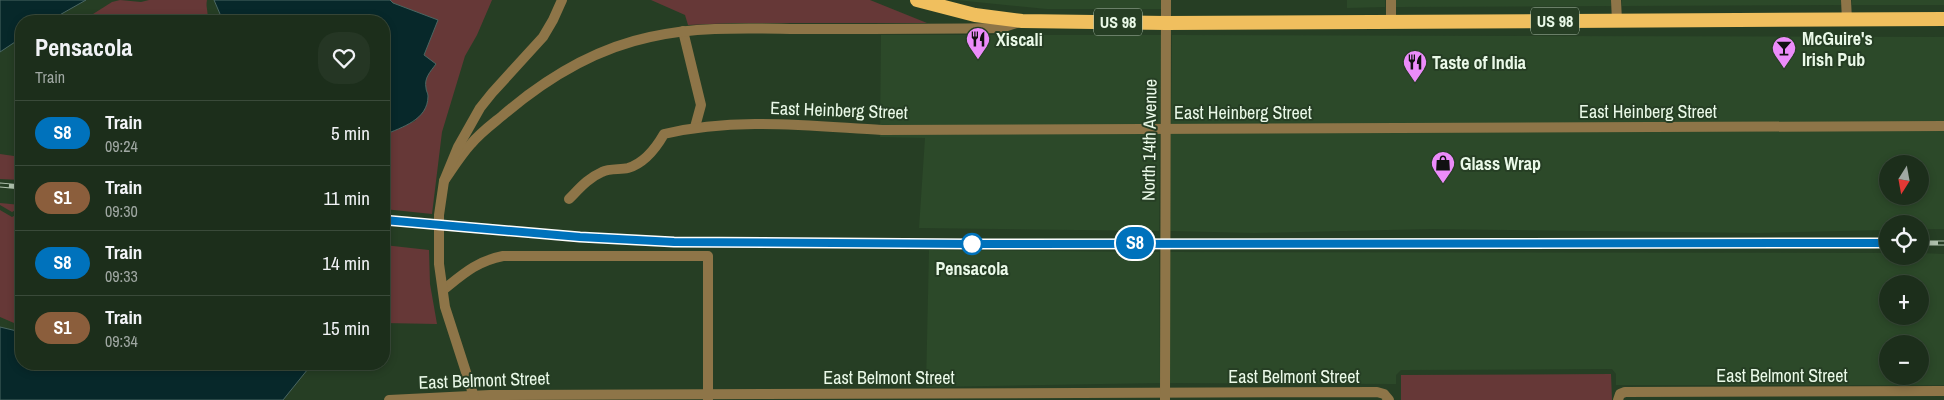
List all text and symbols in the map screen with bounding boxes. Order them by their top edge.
road number: US 98 [1094,8,1142,36]
road number: US 98 [1531,8,1579,34]
restaurant icon: Xiscali [965,26,991,60]
place label: McGuire's Irish Pub [1802,26,1873,72]
place label: Xiscali [996,27,1043,52]
text: Pensacola [35,31,132,63]
button: heart [318,32,370,84]
bar icon: McGuire's Irish Pub [1771,35,1797,69]
restaurant icon: Taste of India [1402,49,1428,83]
place label: Taste of India [1432,50,1527,75]
text: Train [35,66,65,88]
street label: North 14th Avenue [1135,79,1163,201]
street label: East Heinberg Street [770,95,908,125]
street label: East Heinberg Street [1579,99,1717,124]
street label: East Heinberg Street [1174,100,1312,125]
text: Train [105,109,142,135]
text: S8 [53,120,72,145]
text: 5 min [331,120,370,146]
text: 09:24 [105,135,138,157]
shop icon: Glass Wrap [1430,150,1456,184]
place label: Glass Wrap [1460,151,1541,176]
north arrow [1879,155,1929,205]
map controls [1879,155,1929,385]
text: Train [105,174,142,200]
text: S1 [53,185,72,210]
text: 11 min [324,185,370,211]
text: 09:30 [105,200,138,222]
button: locate [1879,215,1929,265]
line badge: S8 [1112,227,1158,259]
text: S8 [1126,230,1144,255]
marker: Pensacola [961,233,983,255]
text: Train [105,239,142,265]
text: S8 [53,250,72,275]
text: 14 min [322,250,370,276]
place label: Pensacola [935,256,1009,281]
text: 09:33 [105,265,138,287]
button: + [1879,275,1929,325]
text: Train [105,304,142,330]
text: S1 [53,315,72,340]
text: 15 min [322,315,370,341]
text: 09:34 [105,330,138,352]
button: − [1879,335,1929,385]
street label: East Belmont Street [1716,363,1848,388]
street label: East Belmont Street [1228,364,1360,389]
street label: East Belmont Street [418,365,550,395]
street label: East Belmont Street [823,365,955,390]

